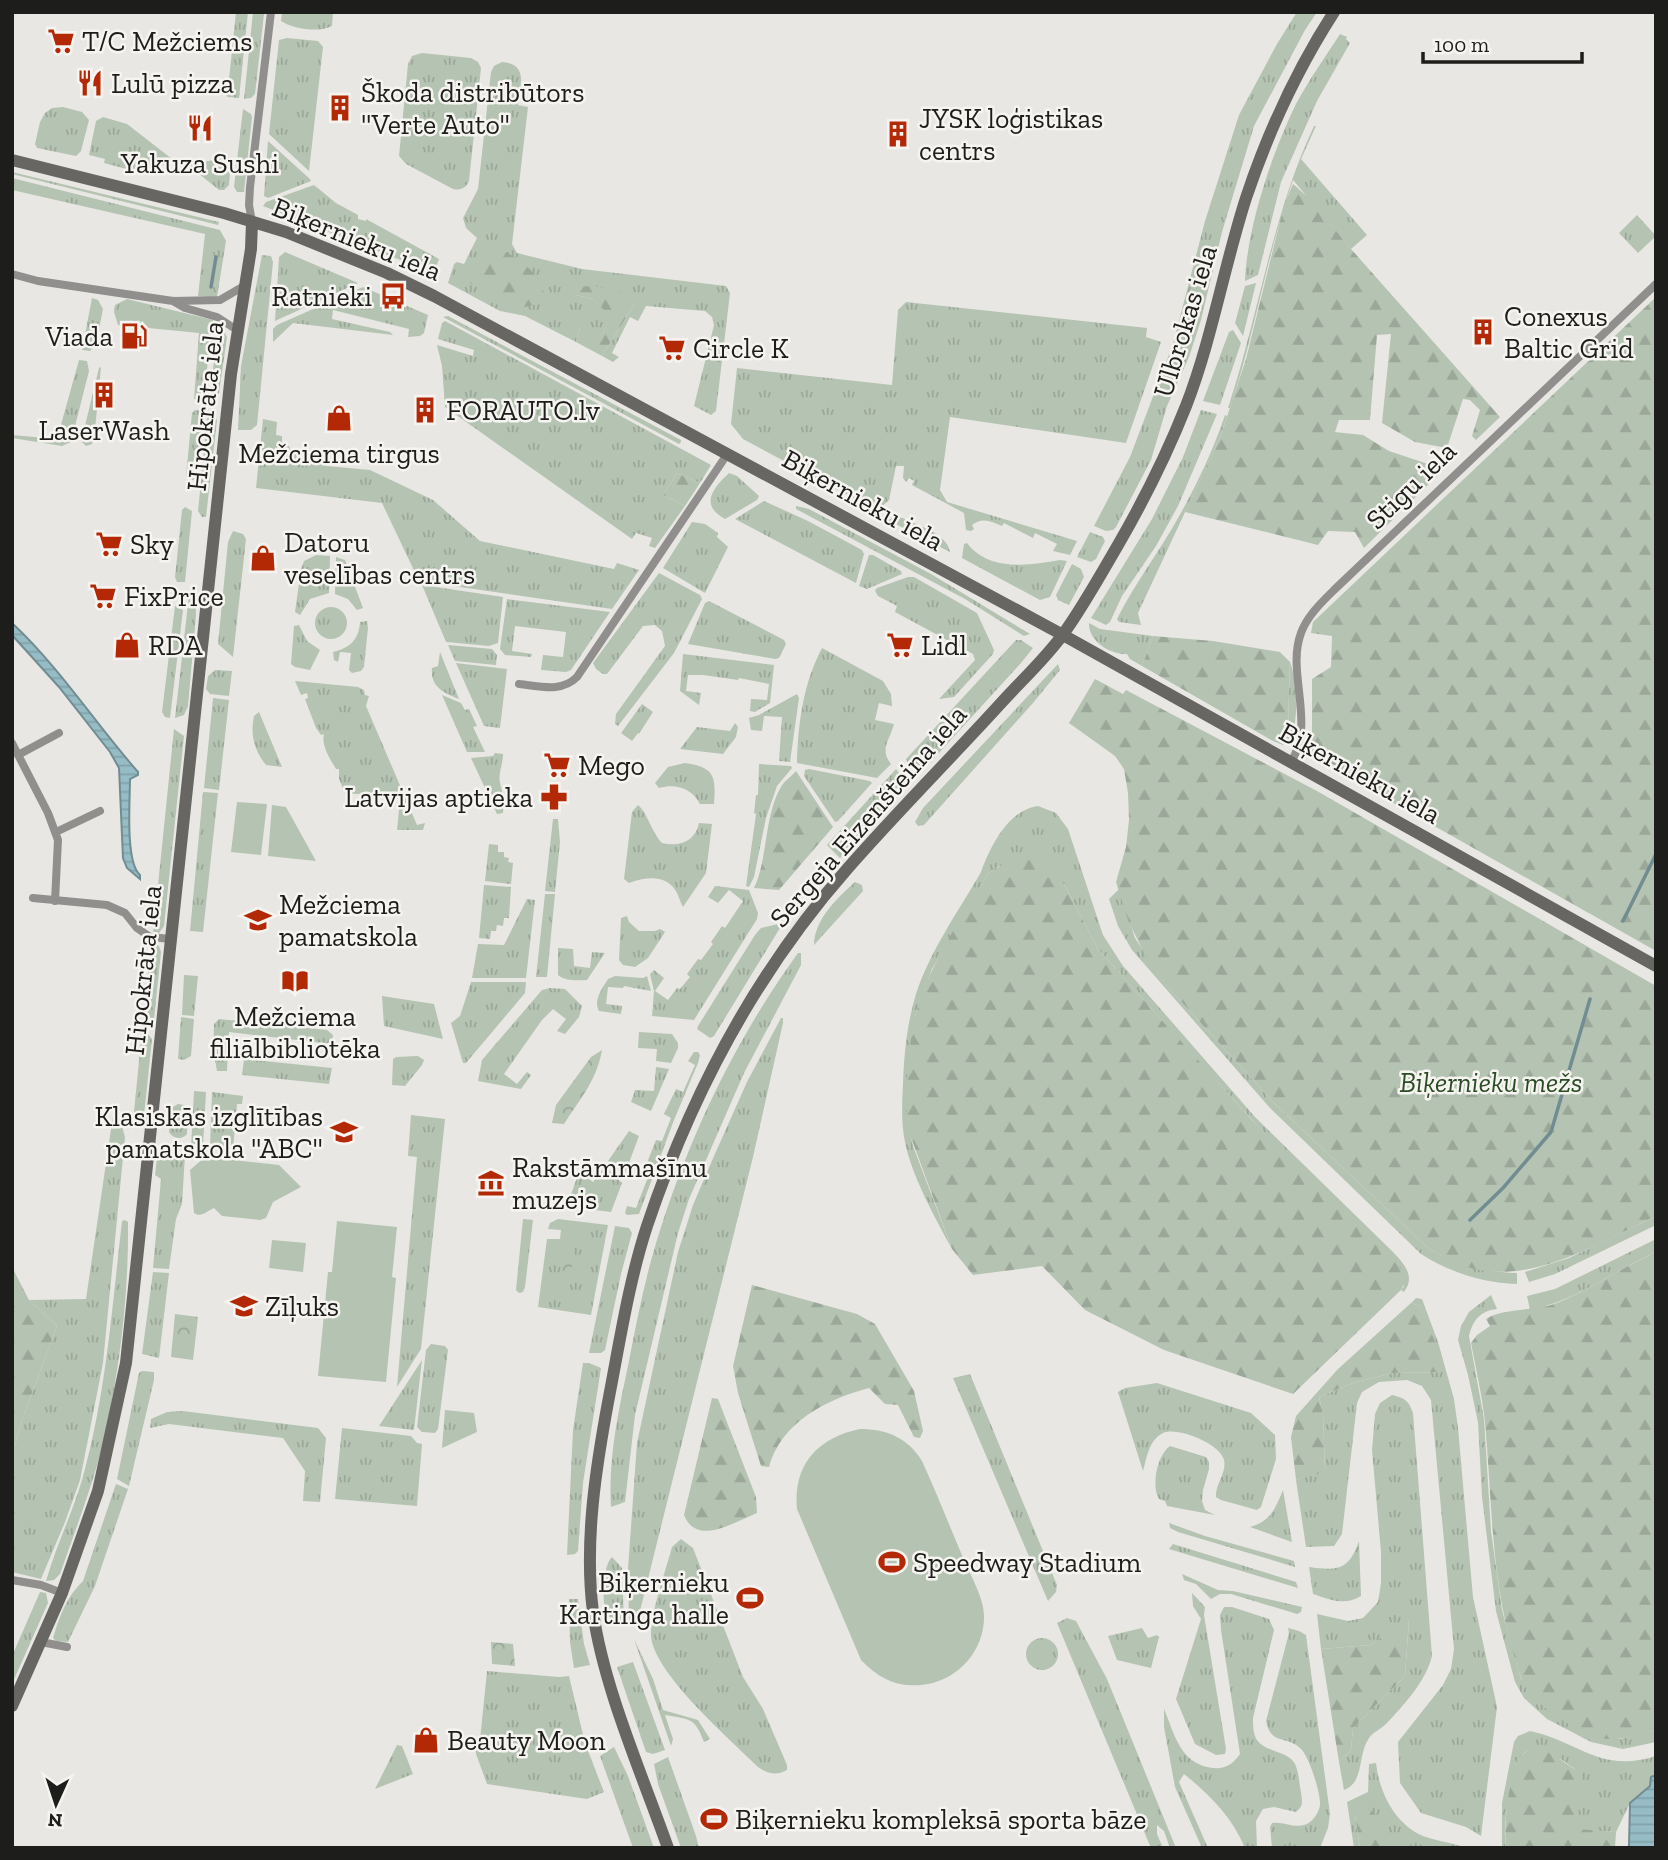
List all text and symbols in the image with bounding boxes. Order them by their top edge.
scale bar [1423,21,1582,65]
place label: T/C Mežciems [82,25,253,58]
supermarket icon: T/C Mežciems [46,26,76,56]
text: 100 m [1434,32,1489,57]
place label: Lulū pizza [111,67,235,100]
restaurant icon: Lulū pizza [75,68,105,98]
place label: Škoda distribūtors "Verte Auto" [361,76,585,141]
building icon: Škoda distribūtors "Verte Auto" [325,93,355,123]
place label: JYSK loģistikas centrs [919,102,1103,167]
restaurant icon: Yakuza Sushi [185,113,215,143]
building icon: JYSK loģistikas centrs [883,119,913,149]
place label: Yakuza Sushi [120,147,279,180]
street label: Biķernieku iela [268,190,447,288]
street label: Ulbrokas iela [1146,241,1224,401]
place label: Ratnieki [271,280,372,313]
bus stop icon: Ratnieki [378,281,408,311]
place label: Conexus Baltic Grid [1504,300,1634,365]
building icon: Conexus Baltic Grid [1468,317,1498,347]
street label: Hipokrāta iela [180,319,230,493]
place label: Viada [44,320,113,353]
fuel station icon: Viada [119,321,149,351]
place label: Circle K [693,332,789,365]
supermarket icon: Circle K [657,333,687,363]
building icon: LaserWash [89,380,119,410]
place label: FORAUTO.lv [446,394,600,427]
building icon: FORAUTO.lv [410,395,440,425]
shop icon: Mežciema tirgus [324,403,354,433]
place label: LaserWash [38,414,170,447]
street label: Stigu iela [1359,434,1463,536]
place label: Mežciema tirgus [238,437,440,470]
street label: Biķernieku iela [777,442,950,558]
place label: Datoru veselības centrs [284,526,475,591]
place label: Sky [130,528,174,561]
supermarket icon: Sky [94,529,124,559]
shop icon: Datoru veselības centrs [248,543,278,573]
place label: FixPrice [124,580,224,613]
supermarket icon: FixPrice [88,581,118,611]
place label: RDA [148,629,203,662]
place label: Lidl [921,629,967,662]
shop icon: RDA [112,630,142,660]
supermarket icon: Lidl [885,630,915,660]
street label: Sergeja Eizenšteina iela [763,698,974,934]
street label: Biķernieku iela [1274,715,1447,831]
place label: Mego [578,749,645,782]
supermarket icon: Mego [542,750,572,780]
place label: Latvijas aptieka [344,781,533,814]
pharmacy icon: Latvijas aptieka [539,782,569,812]
street label: Hipokrāta iela [118,883,168,1057]
place label: Mežciema pamatskola [279,888,418,953]
school or university icon: Mežciema pamatskola [243,905,273,935]
library icon: Mežciema filiālbibliotēka [280,966,310,996]
place label: Mežciema filiālbibliotēka [209,1000,381,1065]
park label: Biķernieku mežs [1399,1066,1583,1099]
place label: Klasiskās izglītības pamatskola "ABC" [95,1100,323,1165]
school or university icon: Klasiskās izglītības pamatskola "ABC" [329,1117,359,1147]
place label: Rakstāmmašīnu muzejs [512,1151,708,1216]
museum icon: Rakstāmmašīnu muzejs [476,1168,506,1198]
place label: Zīļuks [265,1290,339,1323]
school or university icon: Zīļuks [229,1291,259,1321]
place label: Speedway Stadium [913,1546,1141,1579]
sports icon: Speedway Stadium [877,1547,907,1577]
place label: Biķernieku Kartinga halle [559,1566,729,1631]
sports icon: Biķernieku Kartinga halle [735,1583,765,1613]
place label: Beauty Moon [447,1724,606,1757]
shop icon: Beauty Moon [411,1725,441,1755]
north arrow [21,1769,91,1839]
place label: Biķernieku kompleksā sporta bāze [735,1803,1146,1836]
sports icon: Biķernieku kompleksā sporta bāze [699,1804,729,1834]
text: N [47,1809,63,1832]

